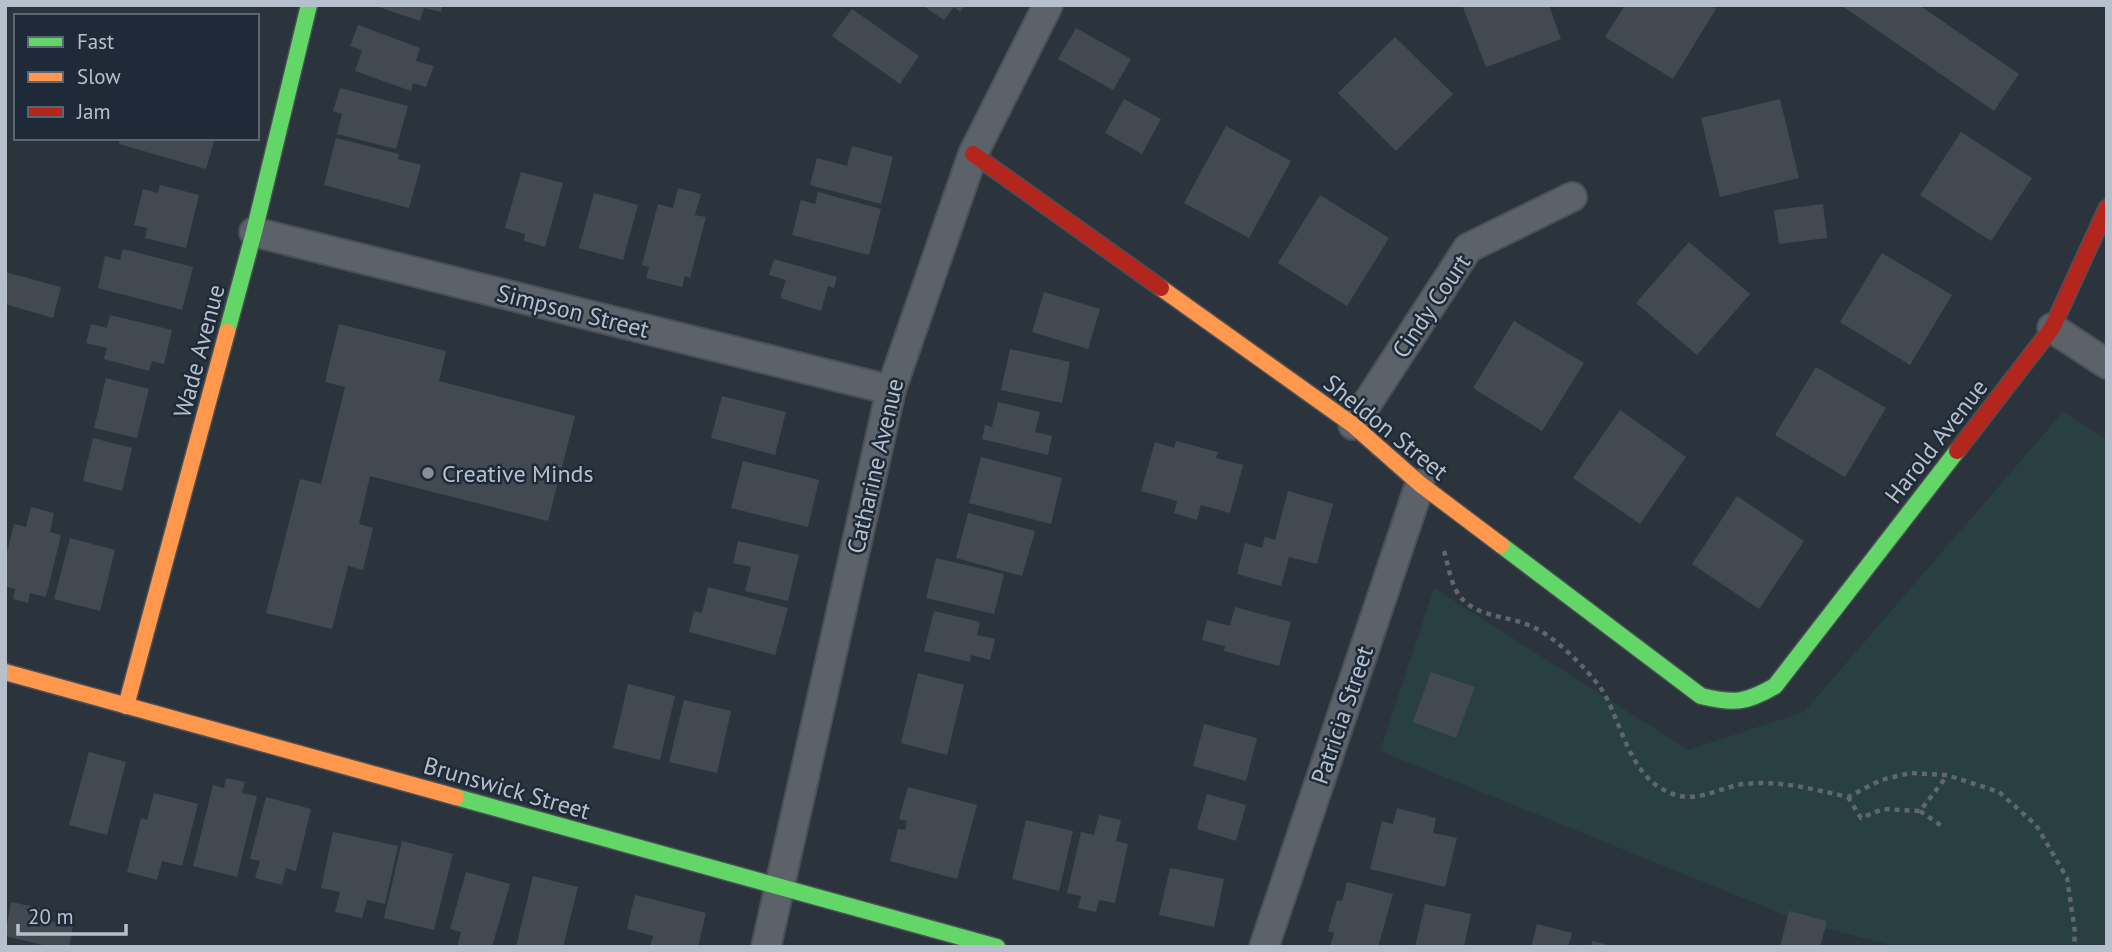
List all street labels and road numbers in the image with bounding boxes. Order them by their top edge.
street label: Cindy Court [1385,248,1477,364]
street label: Simpson Street [494,277,652,345]
street label: Wade Avenue [166,281,232,421]
street label: Sheldon Street [1317,367,1455,487]
street label: Harold Avenue [1878,373,1994,509]
street label: Catharine Avenue [840,375,910,557]
street label: Patricia Street [1304,642,1380,788]
street label: Brunswick Street [420,749,594,827]

